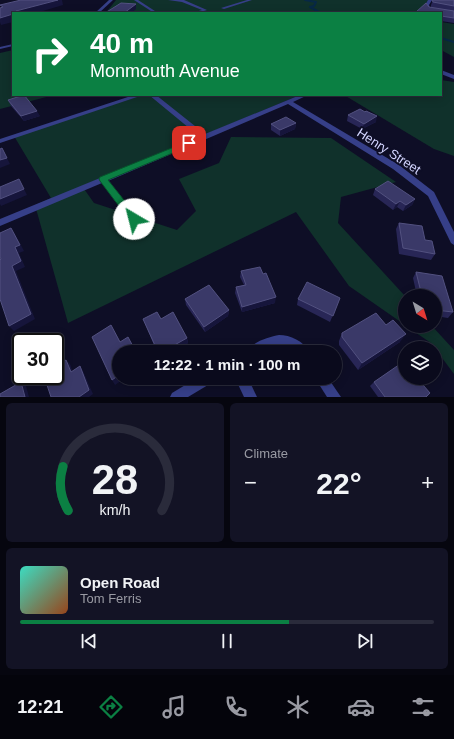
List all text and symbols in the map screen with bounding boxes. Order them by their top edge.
icon: right [24,28,76,80]
text: 40 m [90,28,154,59]
text: Monmouth Avenue [90,61,240,81]
street label: Henry Street [354,125,424,177]
pin [172,126,206,160]
icon: arrive [178,132,200,154]
position arrow [113,198,155,240]
north arrow [398,289,442,333]
map controls [398,289,442,385]
speed limit sign: 30 [12,333,64,385]
button: layers [398,341,442,385]
text: 12:22 · 1 min · 100 m [154,356,300,373]
text: Climate [244,446,288,461]
text: 28 [92,455,138,502]
text: 22° [316,467,362,500]
text: − [244,470,257,495]
text: + [421,470,434,495]
text: km/h [100,501,131,517]
text: Open Road [80,574,160,591]
text: Tom Ferris [80,591,141,606]
icon: previous [78,630,100,652]
icon: pause [216,630,238,652]
icon: next [354,630,376,652]
icon: directions [97,693,125,721]
icon: music [160,693,188,721]
icon: phone [222,693,250,721]
icon: climate [284,693,312,721]
icon: car [347,693,375,721]
icon: filters [409,693,437,721]
text: 12:21 [17,697,63,717]

